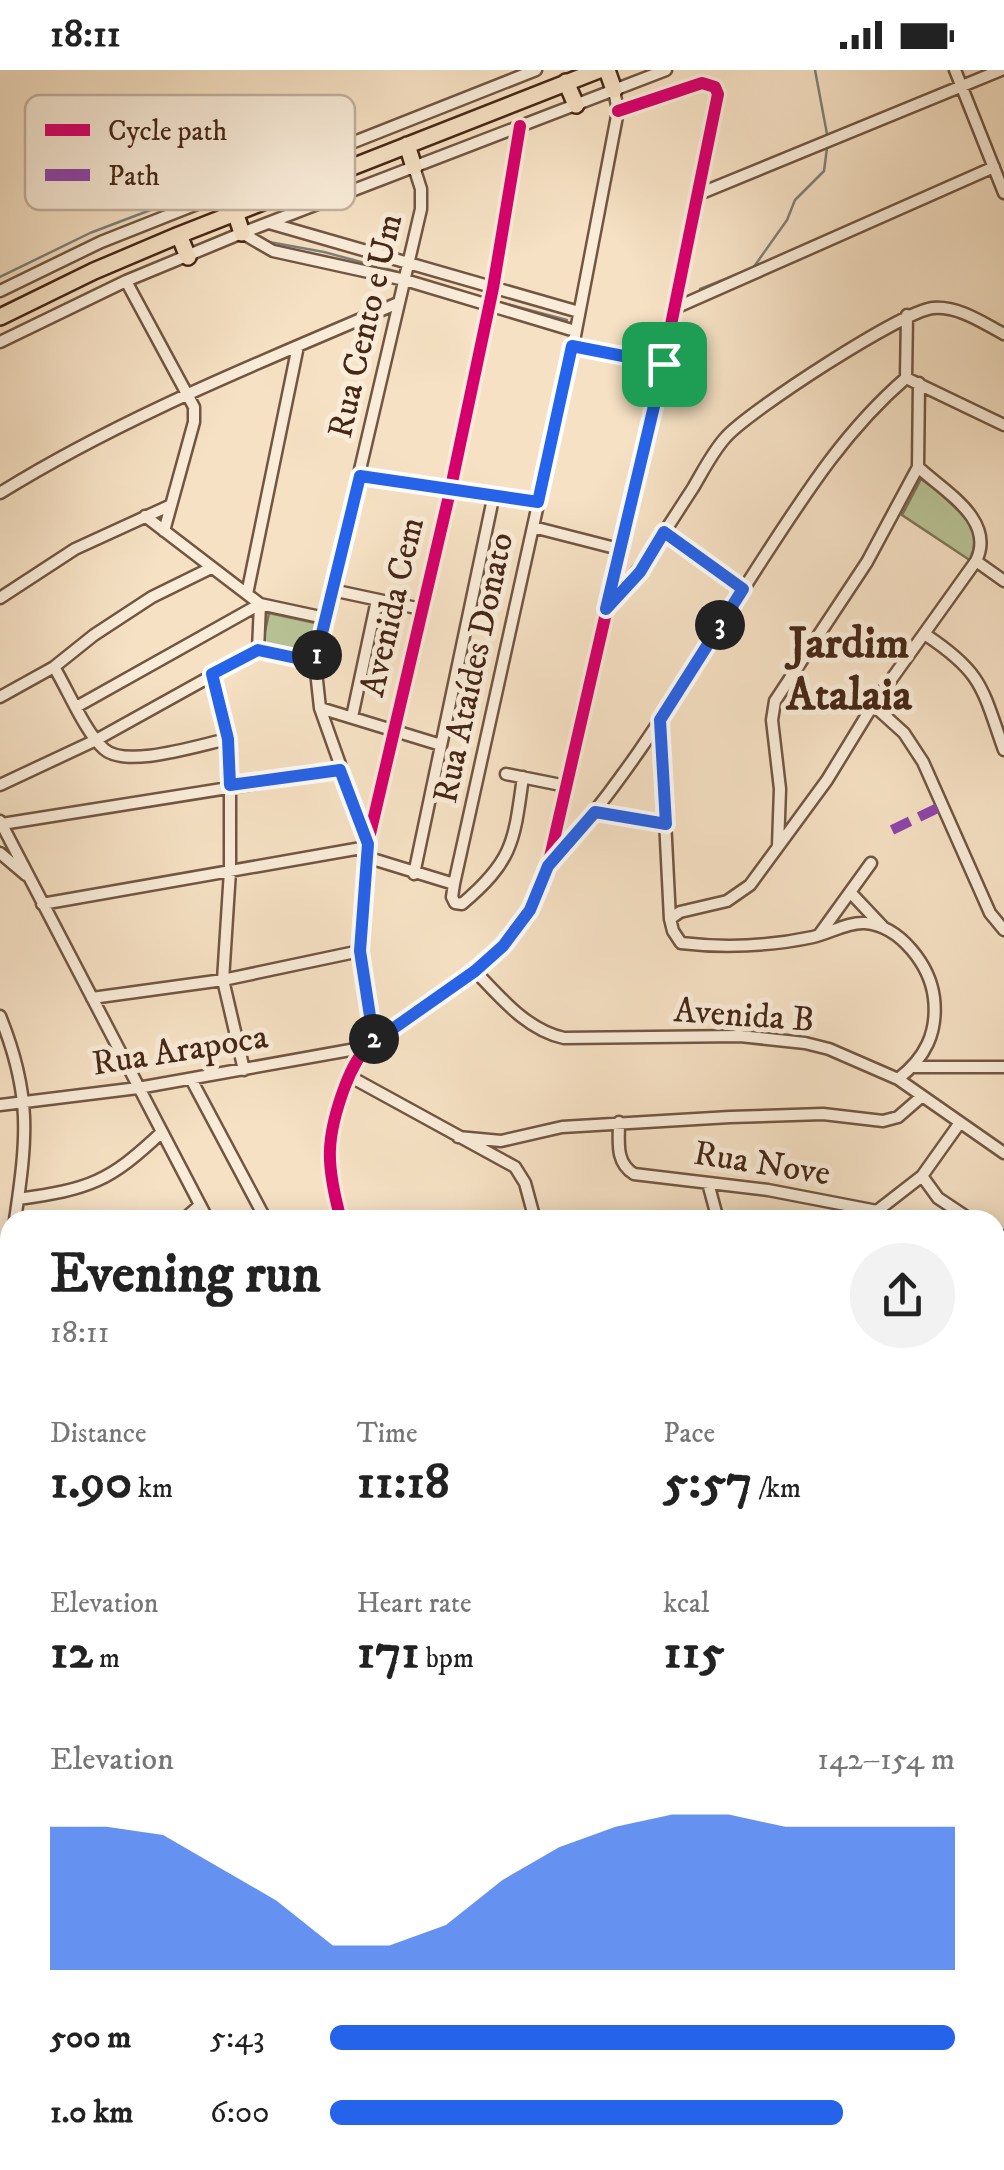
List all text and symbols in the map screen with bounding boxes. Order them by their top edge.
text: 18:11 [50,11,121,59]
legend [25,95,355,210]
text: Cycle path [108,114,227,149]
text: Path [108,159,160,194]
street label: Rua Cento e Um [319,210,413,442]
pin [622,322,707,407]
icon: arrive [637,337,692,392]
street label: Avenida Cem [351,513,435,701]
street label: Rua Ataídes Donato [424,529,524,807]
pin: 3 [695,600,745,650]
text: 3 [715,607,725,642]
district label: Jardim Atalaia [784,616,913,724]
pin: 1 [292,630,342,680]
text: 1 [312,637,322,672]
street label: Avenida B [672,989,816,1043]
pin: 2 [349,1014,399,1064]
street label: Rua Arapoca [89,1015,271,1087]
text: 2 [367,1021,381,1056]
street label: Rua Nove [691,1132,833,1196]
text: Evening run [50,1241,321,1310]
button: share [850,1243,955,1348]
text: 18:11 [50,1313,110,1353]
text: Distance [50,1416,146,1451]
text: Time [357,1416,417,1451]
text: Pace [663,1416,715,1451]
text: 1.90 [50,1451,132,1514]
text: 11:18 [357,1451,450,1514]
text: 5:57 [663,1451,752,1514]
text: km [132,1471,173,1506]
text: /km [752,1471,801,1506]
text: Elevation [50,1586,158,1621]
text: Heart rate [357,1586,472,1621]
text: kcal [663,1586,709,1621]
text: 12 [50,1621,93,1684]
text: 171 [357,1621,420,1684]
text: 115 [663,1621,725,1684]
text: m [93,1641,120,1676]
text: bpm [420,1641,474,1676]
text: Elevation [50,1740,174,1780]
text: 142–154 m [817,1740,955,1780]
text: 500 m [50,2018,131,2058]
text: 5:43 [210,2018,265,2058]
text: 1.0 km [50,2093,133,2133]
text: 6:00 [210,2093,269,2133]

